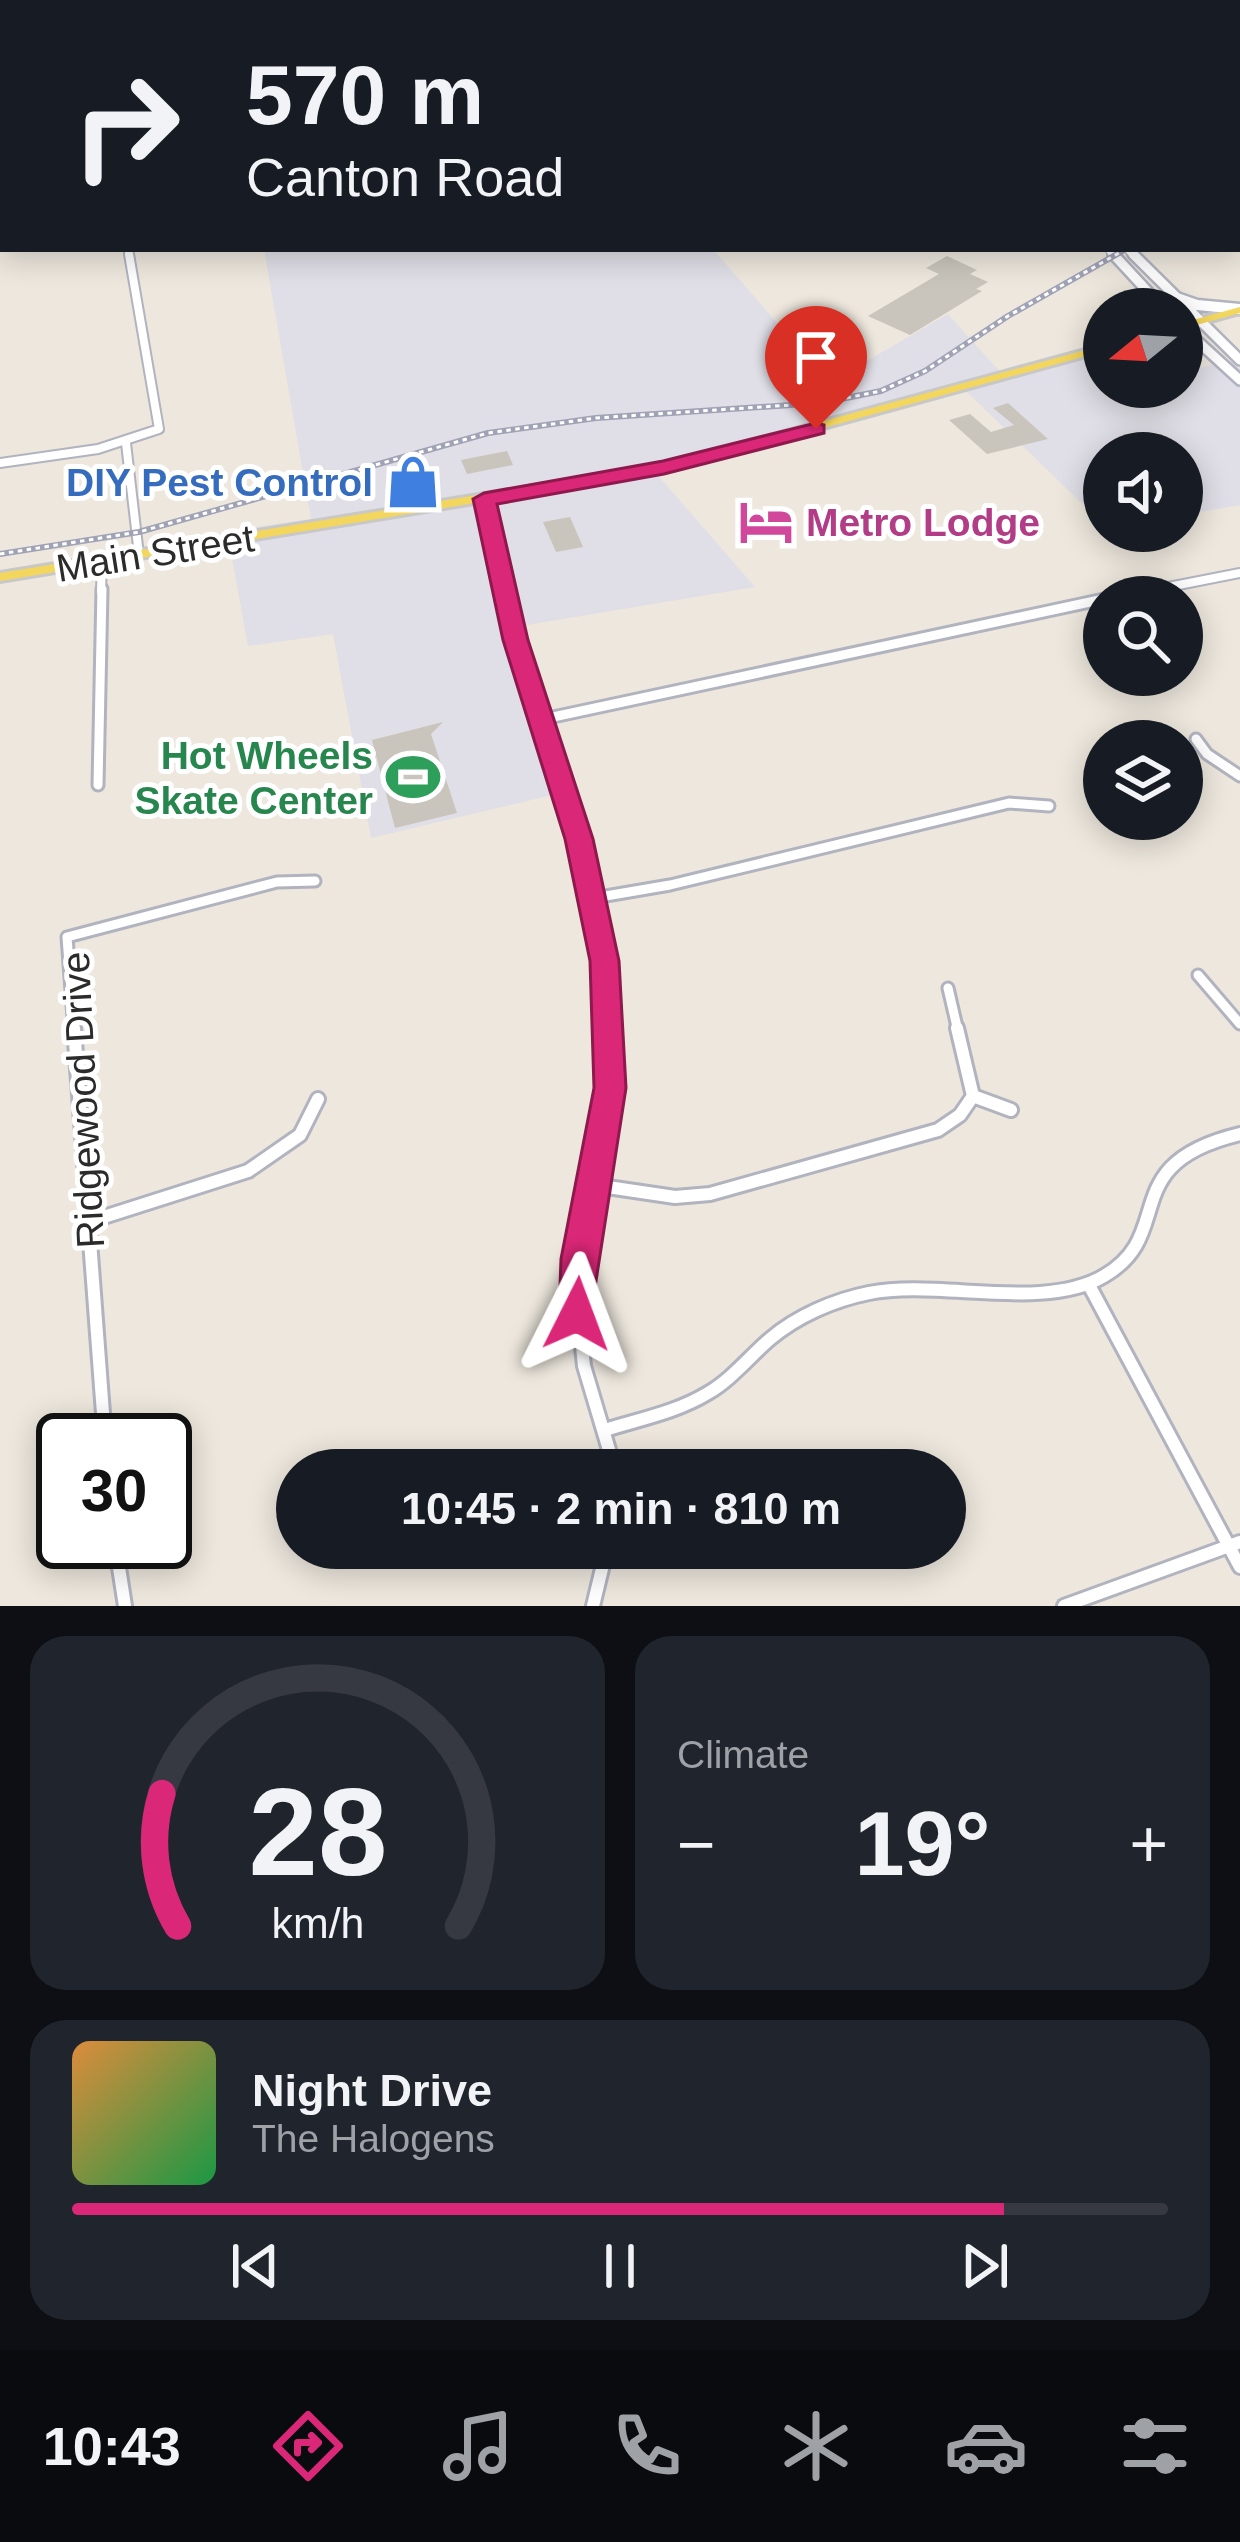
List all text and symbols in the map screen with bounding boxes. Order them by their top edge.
icon: right [48,48,204,204]
text: 570 m [246,48,484,142]
text: Canton Road [246,147,564,207]
north arrow [1083,288,1203,408]
map controls [1083,288,1203,840]
pin [765,306,867,429]
icon: arrive [783,324,849,390]
button: sound [1083,432,1203,552]
shop icon: DIY Pest Control [384,453,442,511]
place label: DIY Pest Control [66,461,373,504]
hotel icon: Metro Lodge [737,493,795,551]
place label: Metro Lodge [806,501,1040,544]
street label: Main Street [53,516,257,590]
button: search [1083,576,1203,696]
button: layers [1083,720,1203,840]
place label: Hot Wheels Skate Center [135,734,373,822]
sports icon: Hot Wheels Skate Center [384,748,442,806]
street label: Ridgewood Drive [54,951,112,1249]
position arrow [514,1251,640,1377]
speed limit sign: 30 [36,1413,192,1569]
text: 10:45 · 2 min · 810 m [401,1483,841,1534]
text: Climate [677,1733,809,1776]
text: 28 [248,1762,387,1901]
text: 19° [854,1794,991,1894]
text: − [677,1807,716,1881]
text: + [1129,1807,1168,1881]
text: km/h [271,1899,364,1947]
text: Night Drive [252,2065,492,2116]
text: The Halogens [252,2117,495,2160]
icon: previous [222,2233,288,2299]
icon: pause [587,2233,653,2299]
icon: next [952,2233,1018,2299]
icon: directions [266,2404,350,2488]
icon: music [436,2404,520,2488]
icon: phone [605,2404,689,2488]
icon: climate [774,2404,858,2488]
icon: car [944,2404,1028,2488]
icon: filters [1113,2404,1197,2488]
text: 10:43 [43,2416,181,2476]

